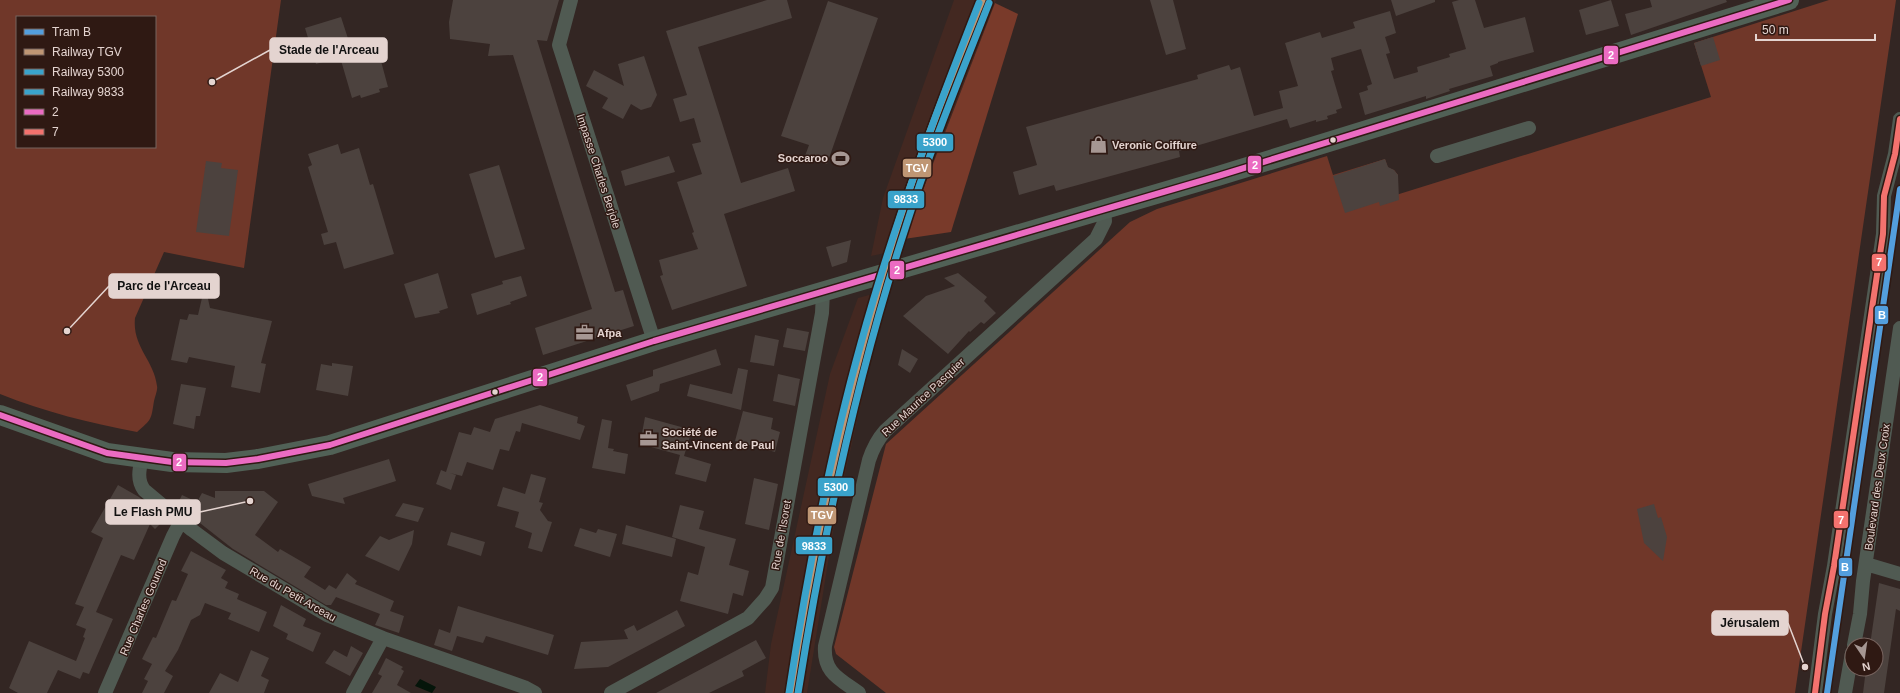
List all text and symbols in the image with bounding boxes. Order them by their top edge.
legend [16,16,156,148]
scale bar [1756,16,1875,42]
text: 50 m [1762,23,1789,37]
text: Tram B [52,25,91,39]
callout: Stade de l'Arceau [270,38,387,62]
text: Stade de l'Arceau [279,43,379,57]
text: Railway TGV [52,45,122,59]
line badge: 2 [1603,45,1619,65]
text: 2 [1608,49,1614,61]
text: Railway 5300 [52,65,124,79]
text: Railway 9833 [52,85,124,99]
text: 2 [52,105,59,119]
street label: Impasse Charles Berjole [575,112,623,230]
text: 7 [52,125,59,139]
line badge: 5300 [916,133,954,152]
shop icon: Veronic Coiffure [1089,135,1109,155]
unlabelled marker [1328,135,1338,145]
text: 5300 [923,136,947,148]
place label: Veronic Coiffure [1112,139,1197,151]
sports icon: Soccaroo [831,148,851,168]
place label: Soccaroo [778,152,828,164]
line badge: 2 [1247,155,1262,174]
line badge: TGV [902,158,932,178]
text: 2 [1252,159,1258,171]
text: TGV [906,162,929,174]
line badge: 9833 [887,190,925,209]
text: 9833 [894,193,918,205]
line badge: 7 [1871,253,1887,272]
text: 7 [1876,256,1882,268]
line badge: 2 [889,260,905,280]
text: 2 [894,264,900,276]
callout: Parc de l'Arceau [109,274,219,298]
text: Parc de l'Arceau [117,279,211,293]
line badge: B [1874,305,1889,325]
text: B [1878,309,1886,321]
office icon: Afpa [574,323,594,343]
place label: Afpa [597,327,622,339]
street label: Rue Maurice Pasquier [879,355,967,439]
line badge: 2 [532,368,548,387]
text: 2 [537,371,543,383]
unlabelled marker [490,387,500,397]
street label: Boulevard des Deux Croix [1862,422,1892,551]
place label: Société de Saint-Vincent de Paul [662,426,774,451]
office icon: Société de Saint-Vincent de Paul [639,428,659,448]
line badge: 2 [172,453,187,472]
text: 2 [176,456,182,468]
line badge: 5300 [817,477,855,497]
text: 5300 [824,481,848,493]
street label: Rue de l'Isoret [769,499,793,571]
callout: Le Flash PMU [106,500,200,524]
text: Le Flash PMU [114,505,192,519]
line badge: TGV [807,506,837,525]
text: TGV [811,509,834,521]
line badge: 7 [1833,510,1849,529]
text: 7 [1838,514,1844,526]
line badge: 9833 [795,536,833,555]
text: 9833 [802,540,826,552]
street label: Rue Charles Gounod [117,557,169,657]
line badge: B [1838,557,1853,577]
text: B [1841,561,1849,573]
street label: Rue du Petit Arceau [248,564,338,624]
callout: Jérusalem [1712,611,1788,635]
text: Jérusalem [1720,616,1780,630]
north arrow [1844,637,1884,677]
text: N [1861,660,1871,673]

